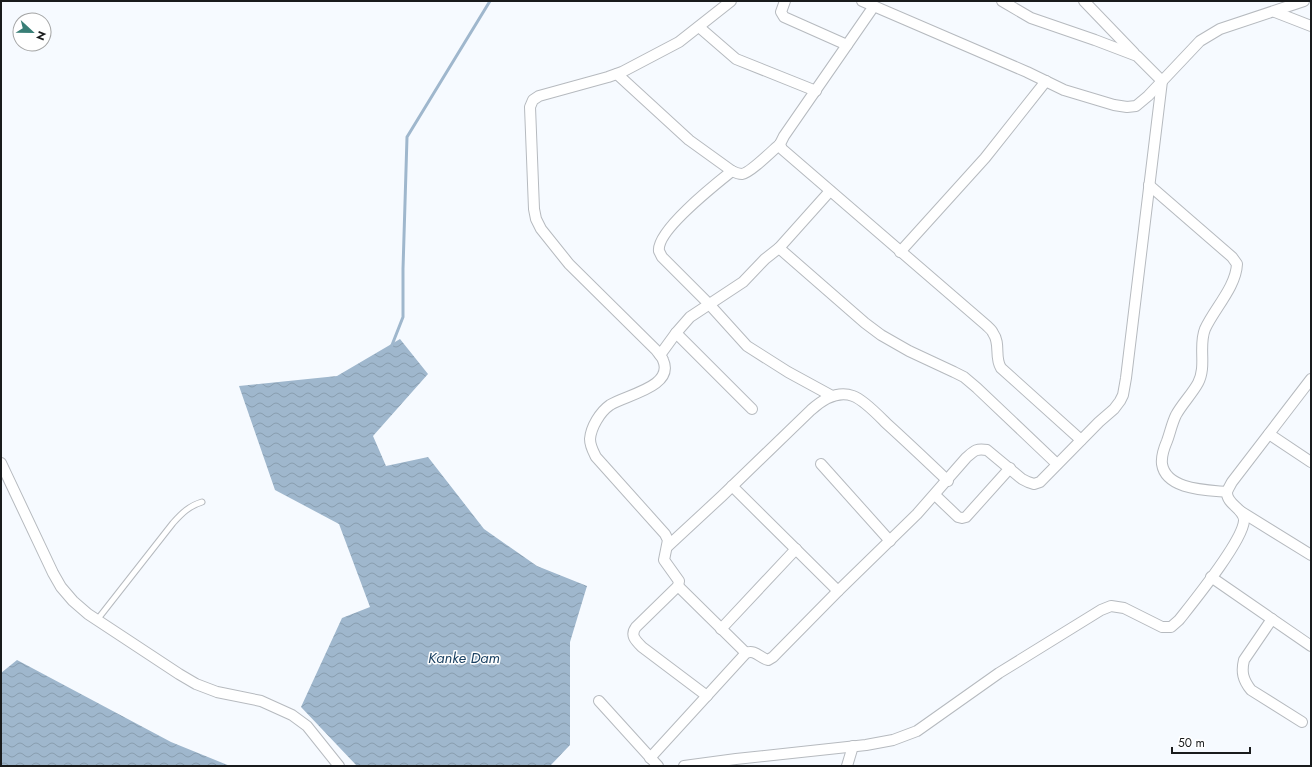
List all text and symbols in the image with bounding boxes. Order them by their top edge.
north arrow [12,12,52,52]
text: N [32,29,50,43]
water label: Kanke Dam [428,647,500,669]
scale bar [1172,729,1250,755]
text: 50 m [1178,734,1205,752]

